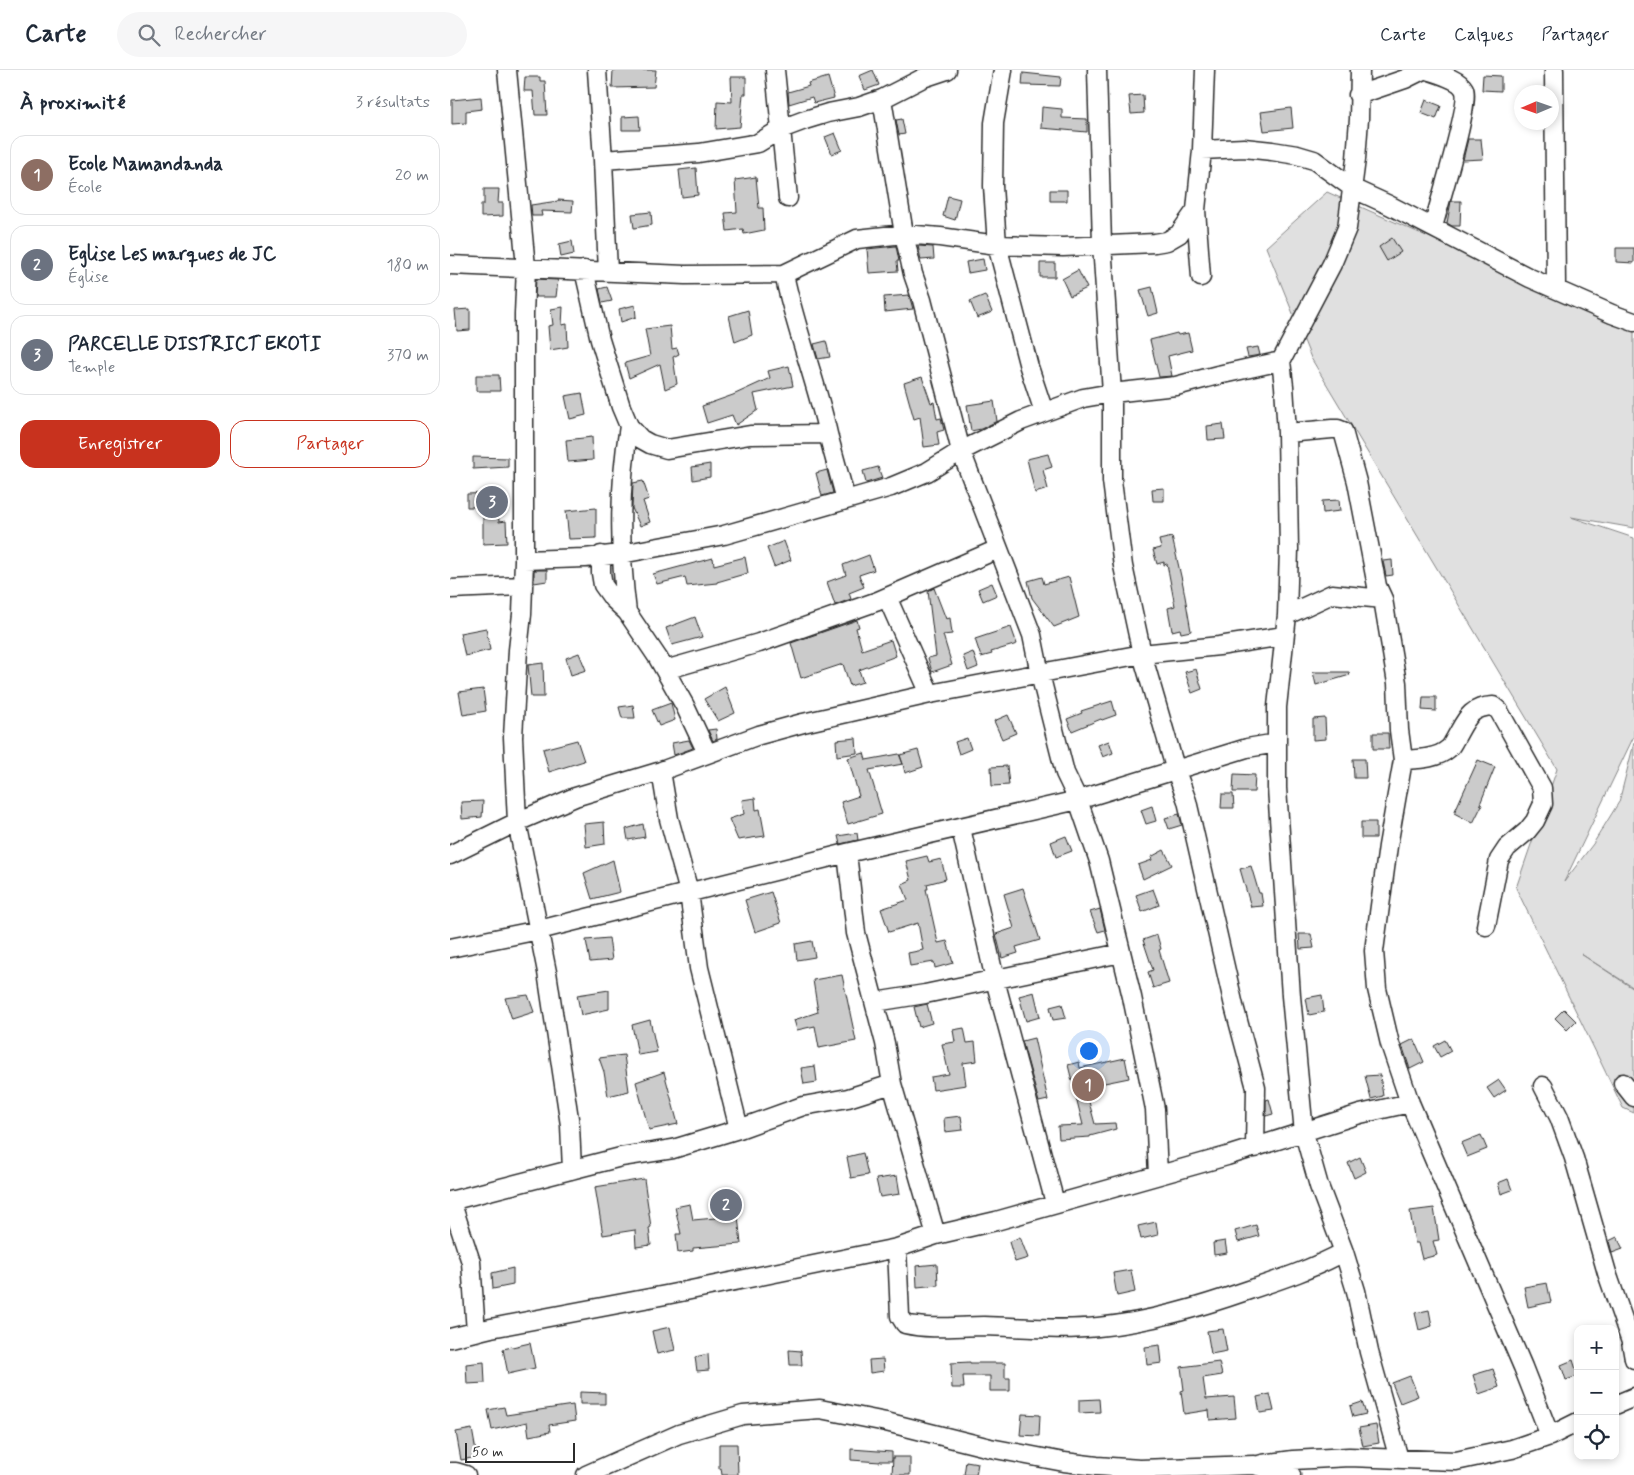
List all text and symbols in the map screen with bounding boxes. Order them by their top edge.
search box [117,12,467,57]
text: Carte [25,19,87,50]
icon: search [135,21,163,49]
text: Rechercher [175,22,267,47]
text: Carte [1380,23,1426,47]
text: Calques [1454,23,1513,47]
text: Partager [1541,23,1609,47]
north arrow [1514,85,1559,130]
text: À proximité [20,89,126,117]
text: 3 résultats [356,92,430,113]
text: Ecole Mamandanda [68,152,223,177]
text: 1 [33,165,41,186]
text: 20 m [395,165,429,186]
text: École [68,177,102,198]
text: Eglise Les marques de JC [68,242,276,267]
text: 2 [33,255,41,276]
text: 180 m [386,255,429,276]
text: Église [68,267,109,288]
text: PARCELLE DISTRICT EKOTI [68,332,321,357]
text: 3 [33,345,41,366]
text: 370 m [387,345,429,366]
text: Temple [68,357,115,378]
button: Enregistrer [20,420,220,468]
button: Partager [230,420,430,468]
pin: 3 [476,483,508,521]
your location [1076,1038,1102,1064]
pin: 1 [1072,1066,1104,1104]
pin: 2 [710,1186,742,1224]
map controls [1574,1325,1619,1460]
button: + [1574,1325,1619,1370]
button: − [1574,1370,1619,1415]
button: locate [1574,1415,1619,1460]
scale bar [465,1440,575,1463]
text: 50 m [472,1443,503,1461]

